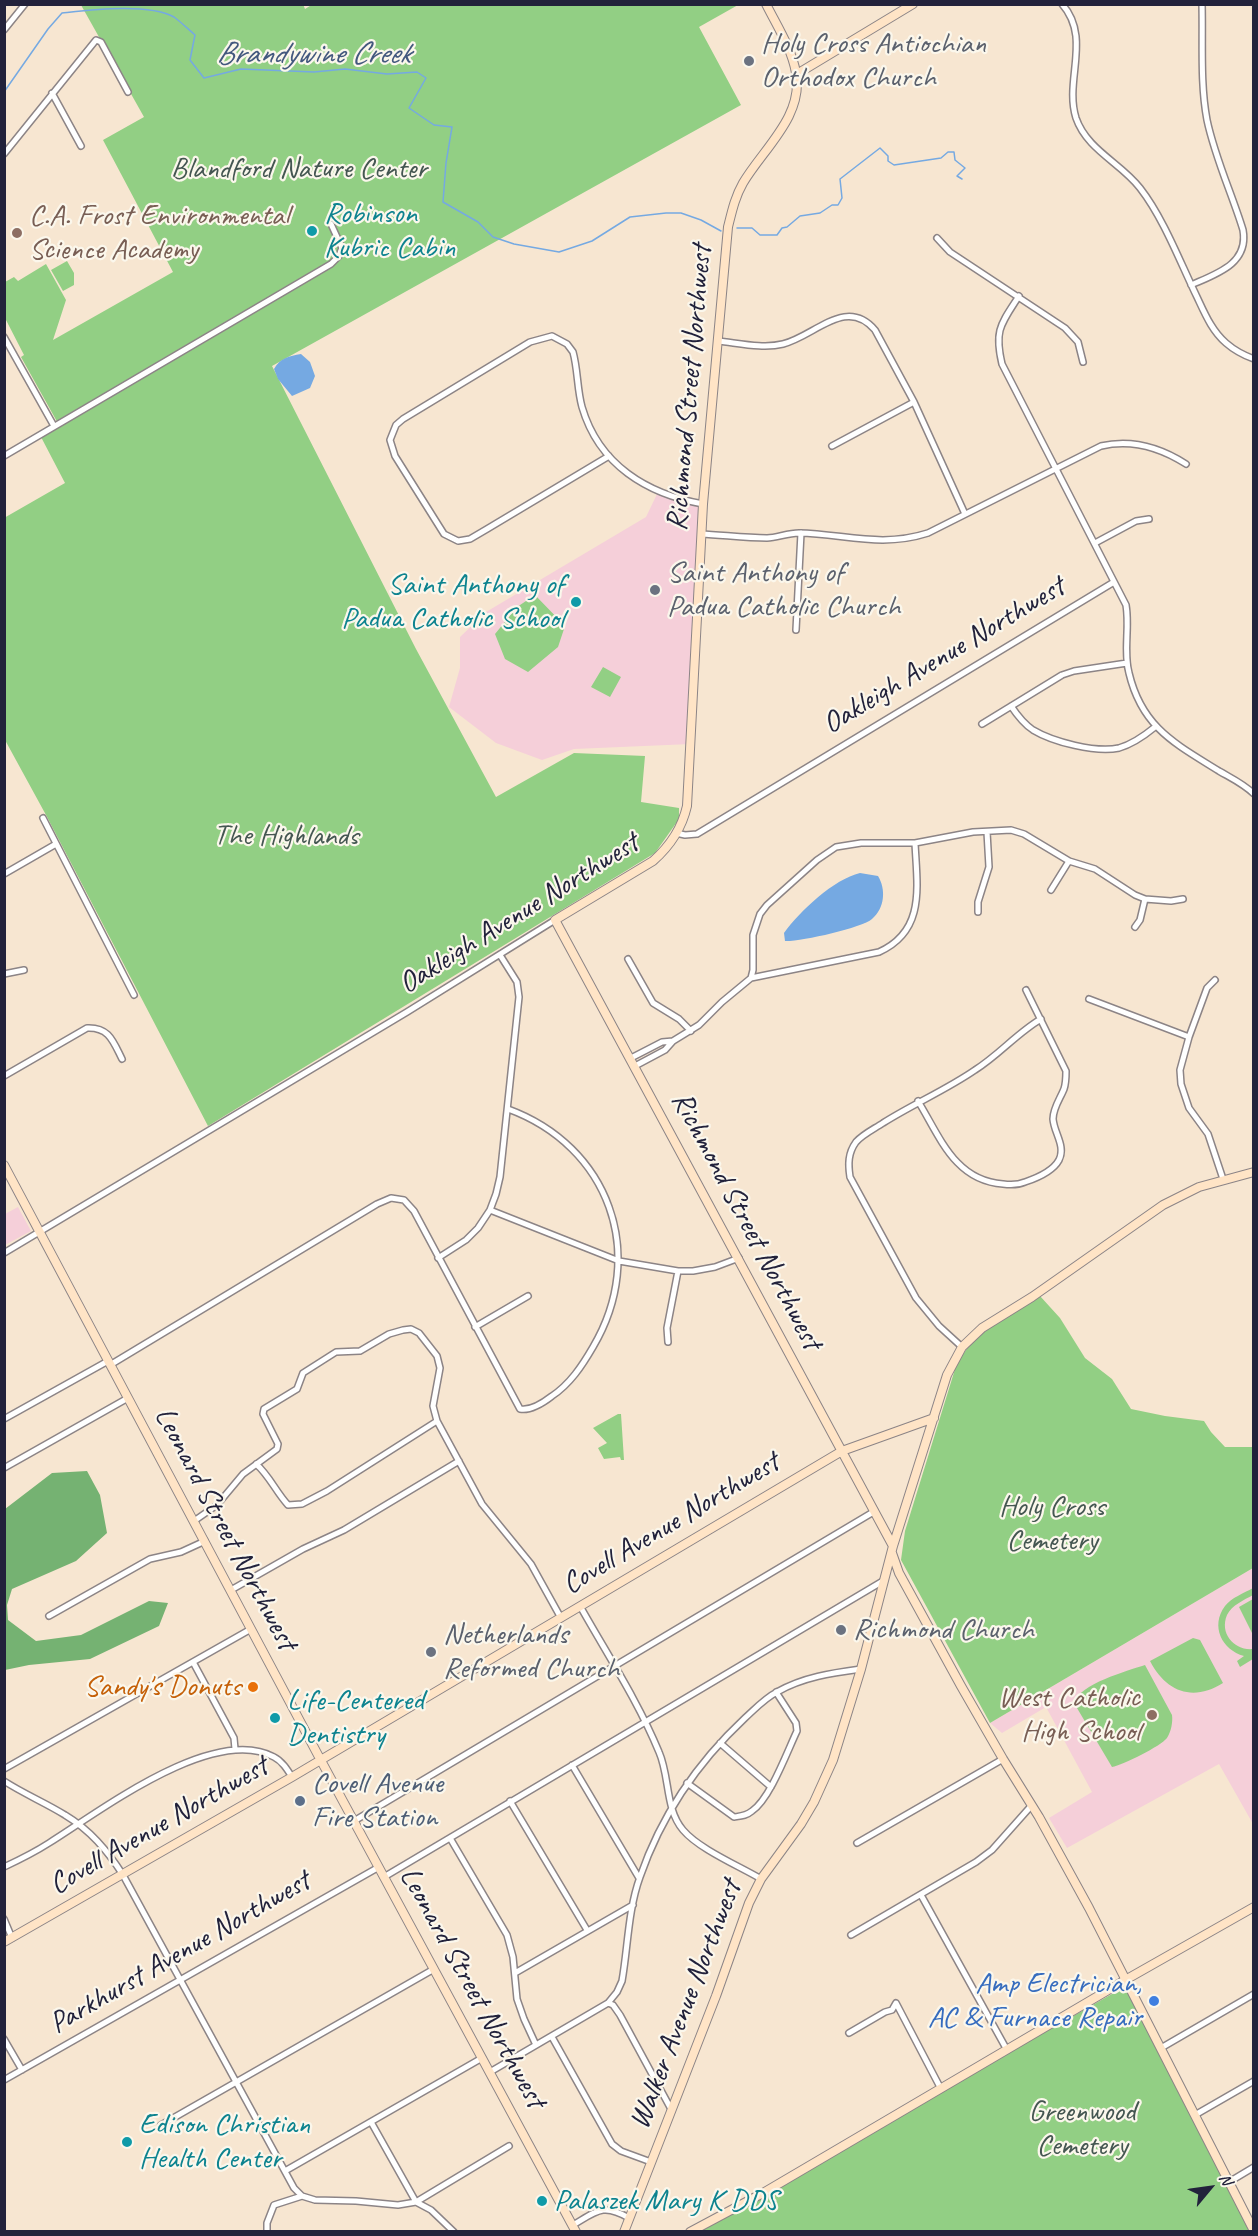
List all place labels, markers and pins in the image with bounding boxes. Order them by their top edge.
place label: Holy Cross Antiochian Orthodox Church [761,26,986,96]
marker: Holy Cross Antiochian Orthodox Church [742,54,756,68]
place label: Robinson Kubric Cabin [324,196,455,266]
place label: C.A. Frost Environmental Science Academy [29,198,289,268]
marker: Robinson Kubric Cabin [305,224,319,238]
marker: C.A. Frost Environmental Science Academy [10,226,24,240]
place label: Saint Anthony of Padua Catholic Church [667,555,900,626]
place label: Saint Anthony of Padua Catholic School [341,567,564,638]
marker: Saint Anthony of Padua Catholic Church [648,583,662,597]
marker: Saint Anthony of Padua Catholic School [569,595,583,609]
place label: Richmond Church [853,1612,1034,1648]
place label: Netherlands Reformed Church [443,1617,619,1688]
marker: Richmond Church [834,1623,848,1637]
marker: Netherlands Reformed Church [424,1645,438,1659]
place label: Sandy's Donuts [84,1669,241,1705]
marker: Sandy's Donuts [246,1680,260,1694]
place label: West Catholic High School [998,1680,1140,1750]
place label: Life-Centered Dentistry [287,1683,424,1754]
marker: West Catholic High School [1145,1708,1159,1722]
marker: Life-Centered Dentistry [268,1711,282,1725]
place label: Covell Avenue Fire Station [312,1766,443,1836]
marker: Covell Avenue Fire Station [293,1794,307,1808]
place label: Amp Electrician, AC & Furnace Repair [928,1966,1142,2036]
marker: Amp Electrician, AC & Furnace Repair [1147,1994,1161,2008]
place label: Edison Christian Health Center [139,2107,310,2178]
marker: Edison Christian Health Center [120,2135,134,2149]
place label: Palaszek Mary K DDS [554,2183,778,2219]
marker: Palaszek Mary K DDS [535,2194,549,2208]

